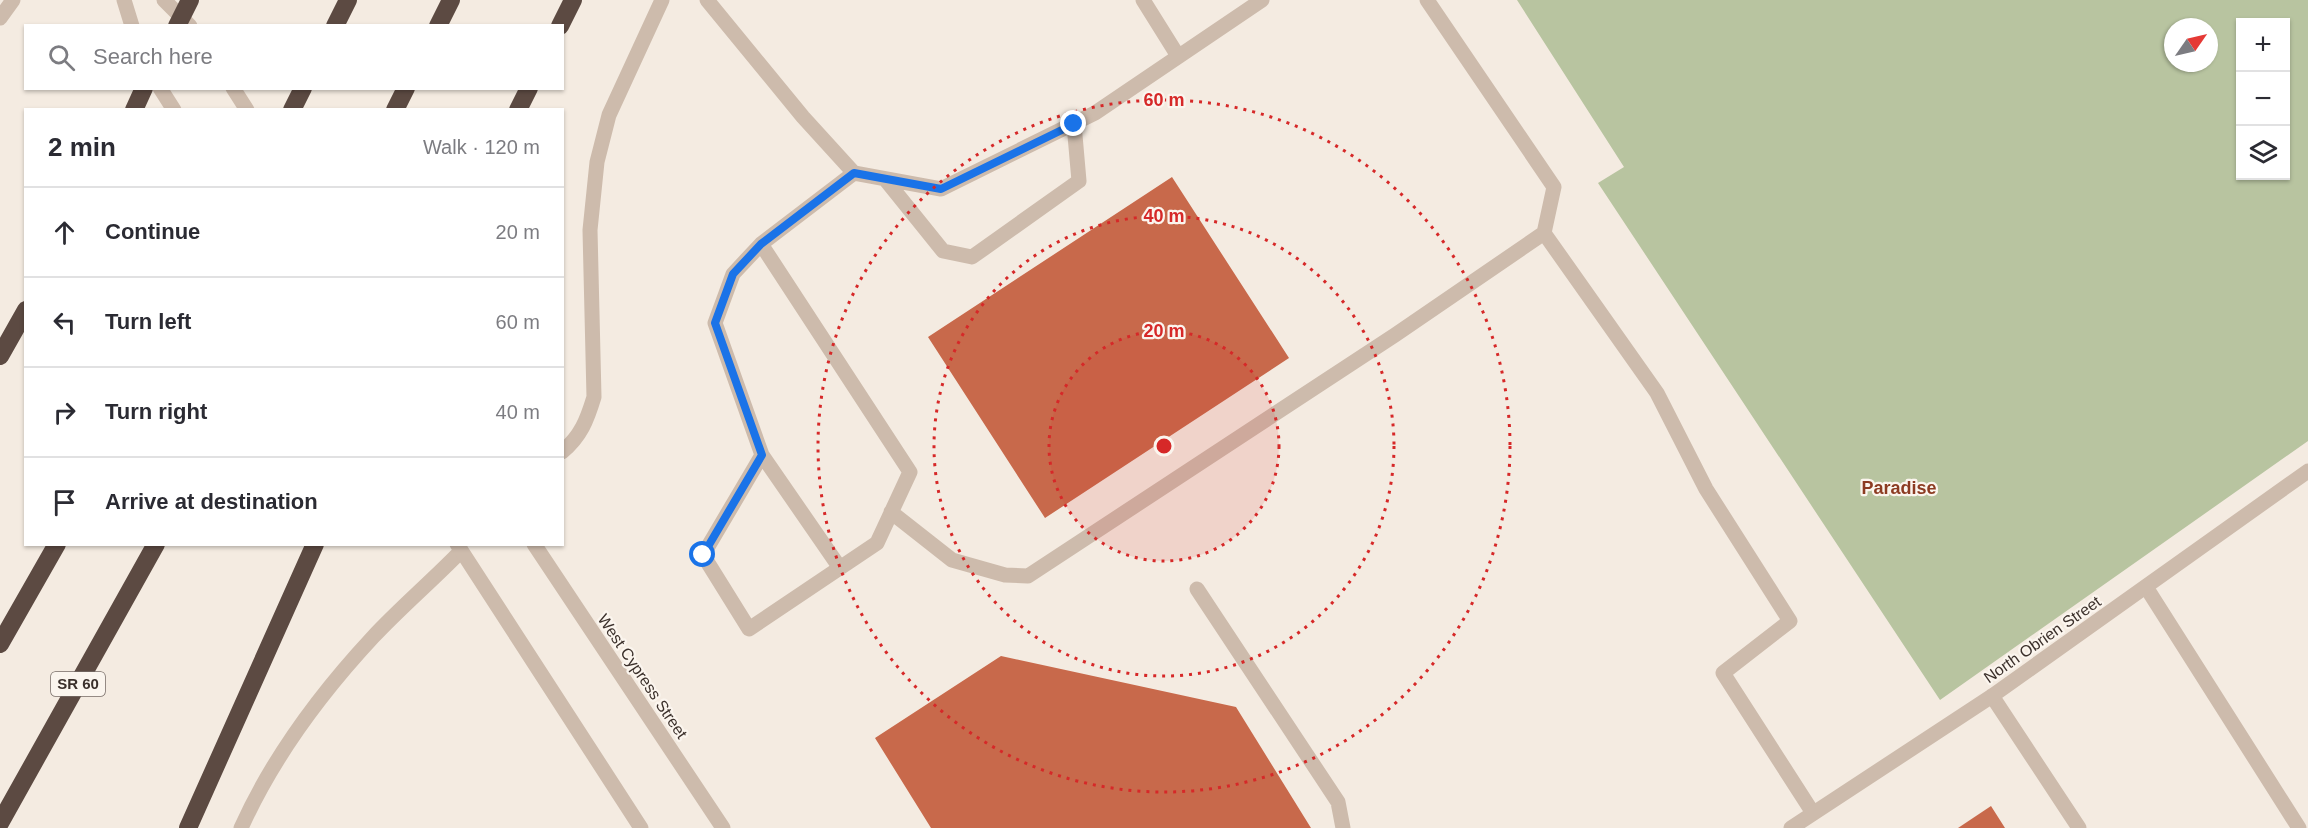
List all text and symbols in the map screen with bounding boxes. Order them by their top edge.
north arrow [2164,18,2218,72]
map controls [2236,18,2290,180]
button: + [2236,18,2290,72]
search box [24,24,564,90]
icon: search [45,41,78,74]
text: Search here [93,44,213,69]
button: − [2236,72,2290,126]
text: 60 m [1143,90,1185,110]
route end [1060,110,1086,136]
button: layers [2236,126,2290,180]
text: 2 min [48,132,116,162]
text: Walk · 120 m [423,136,540,158]
text: 40 m [1143,206,1185,226]
icon: ahead [48,216,81,249]
text: Continue [105,219,200,244]
text: 20 m [496,221,540,243]
icon: left [48,306,81,339]
text: Turn left [105,309,191,334]
text: 60 m [496,311,540,333]
text: 20 m [1143,321,1185,341]
icon: right [48,396,81,429]
text: Turn right [105,399,207,424]
text: 40 m [496,401,540,423]
centre of rings [1154,436,1174,456]
district label: Paradise [1861,478,1937,498]
icon: arrive [48,486,81,519]
text: Arrive at destination [105,489,318,514]
route start [689,541,715,567]
street label: North Obrien Street [1981,592,2104,686]
street label: West Cypress Street [595,611,691,742]
road number: SR 60 [51,672,105,696]

